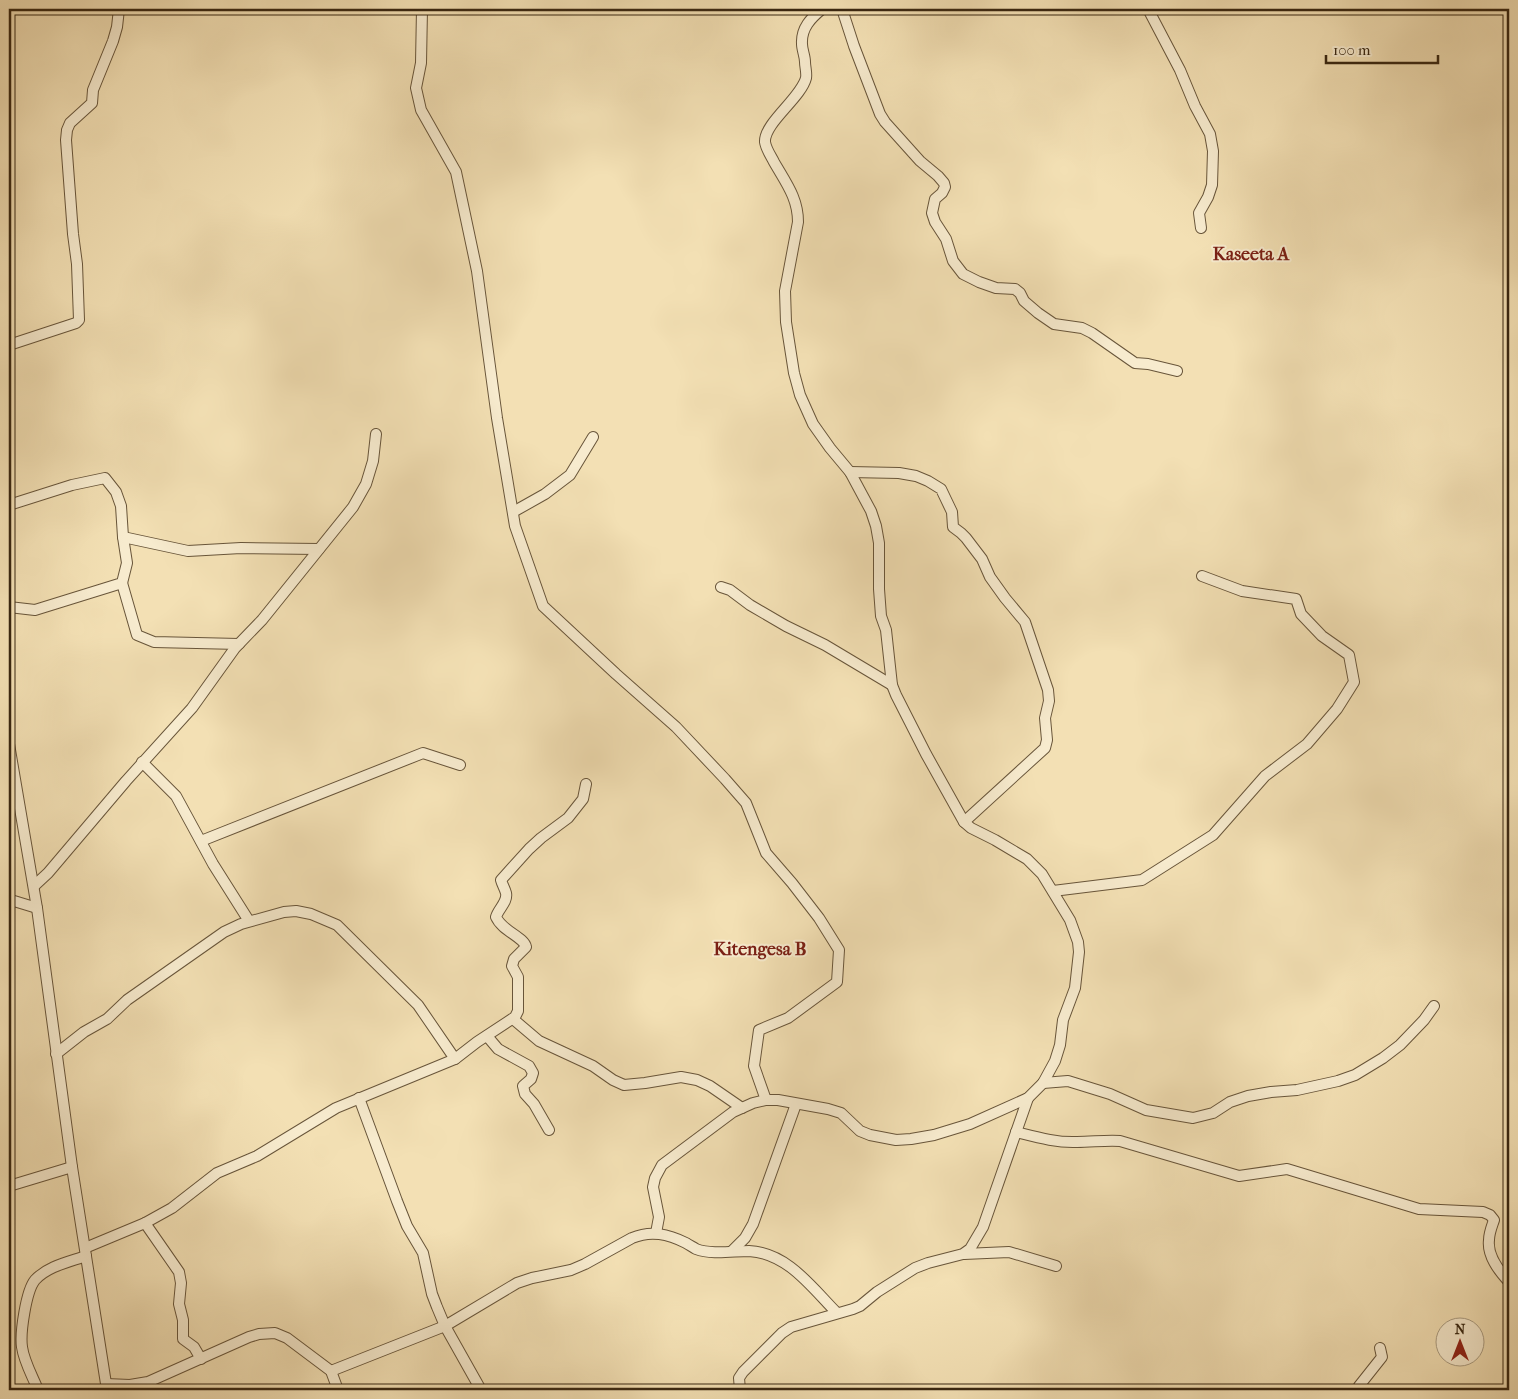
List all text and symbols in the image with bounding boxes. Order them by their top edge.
scale bar [1326,32,1438,64]
text: 100 m [1333,41,1371,59]
district label: Kaseeta A [1213,244,1290,265]
district label: Kitengesa B [713,939,807,960]
north arrow [1436,1316,1486,1366]
text: N [1455,1321,1466,1338]

